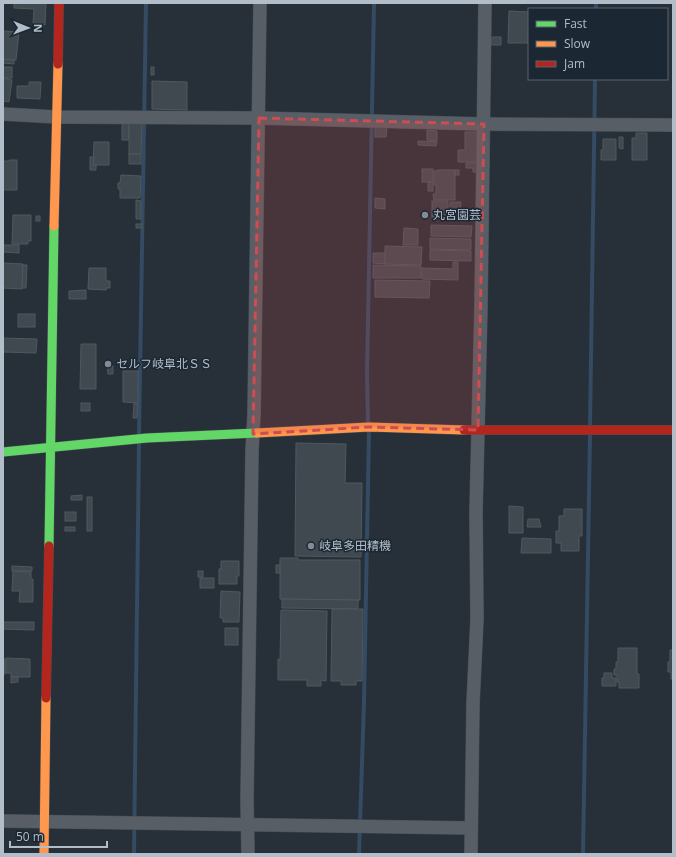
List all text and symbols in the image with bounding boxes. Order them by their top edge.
north arrow [8,8,48,48]
legend [528,8,668,80]
text: Fast [564,15,587,32]
text: N [31,24,46,33]
text: Slow [564,35,591,52]
text: Jam [563,55,585,72]
place label: 丸宮園芸 [433,206,481,223]
marker: 丸宮園芸 [420,210,430,220]
place label: セルフ岐阜北ＳＳ [116,355,212,372]
marker: セルフ岐阜北ＳＳ [103,359,113,369]
place label: 岐阜多田精機 [319,537,391,554]
marker: 岐阜多田精機 [306,541,316,551]
scale bar [10,823,107,849]
text: 50 m [16,828,44,845]

